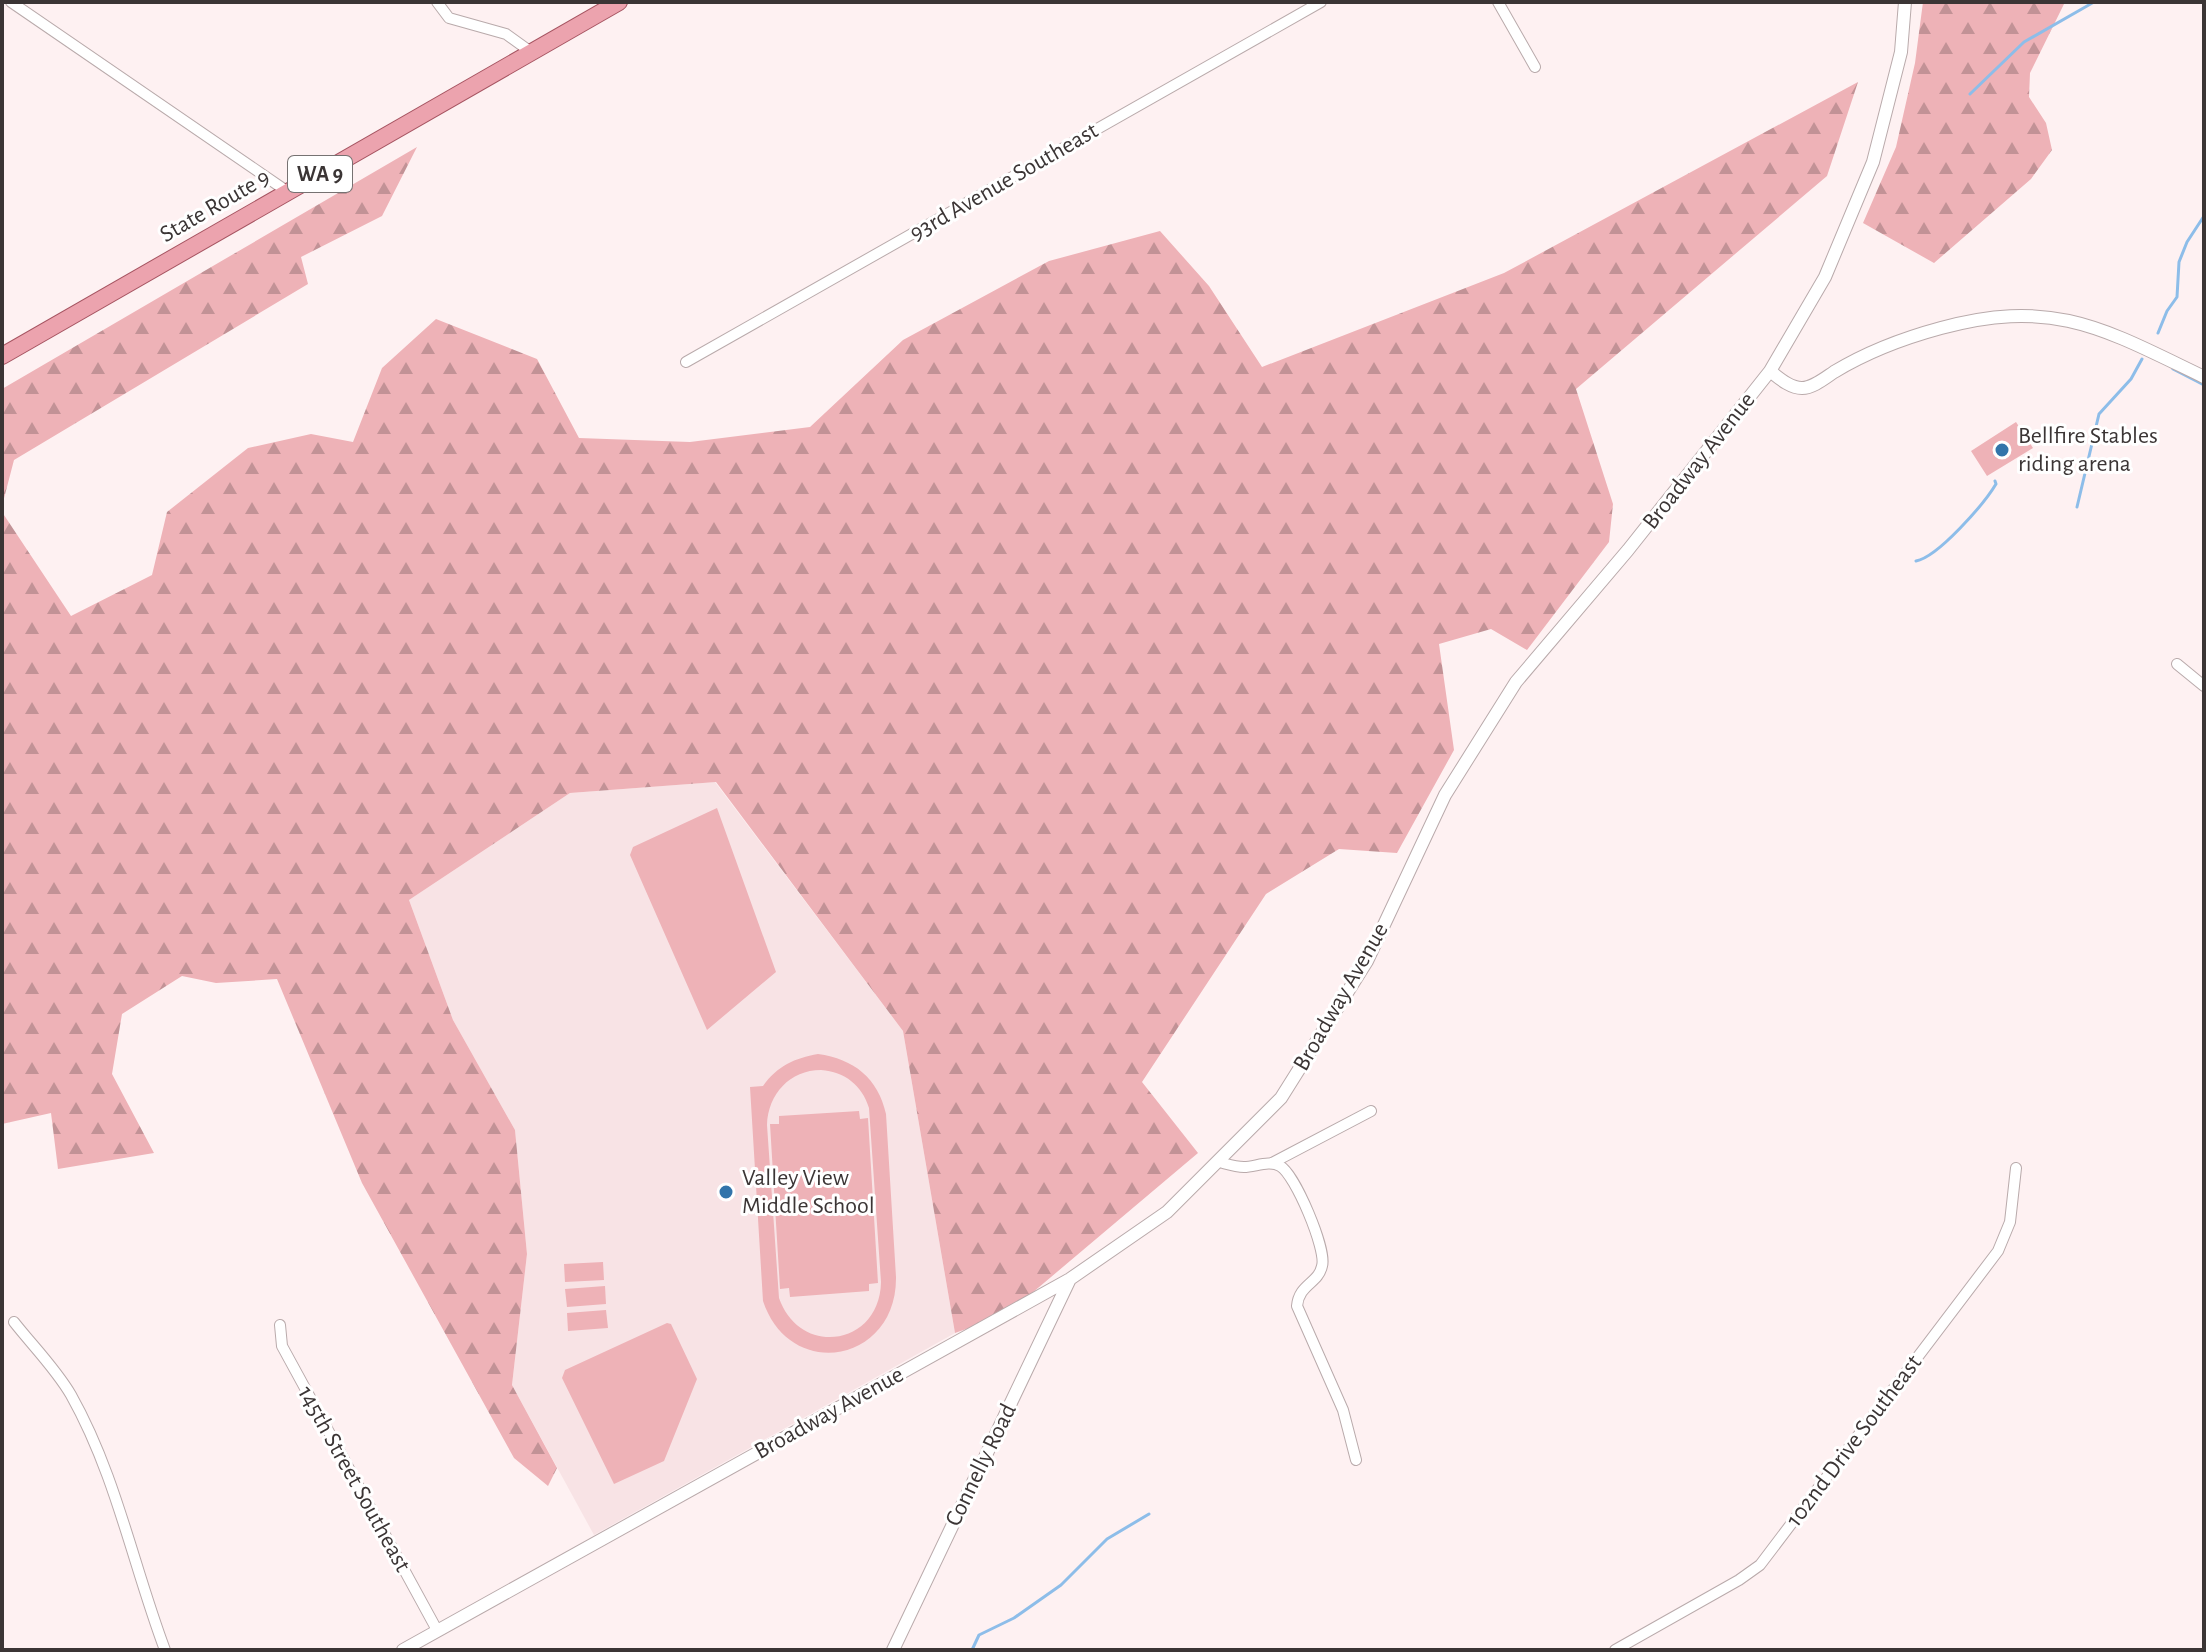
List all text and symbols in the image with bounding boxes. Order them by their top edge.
street label: 93rd Avenue Southeast [906,118,1102,246]
road number: WA 9 [288,156,352,192]
street label: State Route 9 [156,165,274,247]
street label: Broadway Avenue [1638,388,1760,534]
place label: Bellfire Stables riding arena [2018,424,2158,476]
marker: Bellfire Stables riding arena [1993,441,2011,459]
street label: Broadway Avenue [1289,919,1393,1075]
place label: Valley View Middle School [742,1166,875,1218]
marker: Valley View Middle School [717,1183,735,1201]
street label: 102nd Drive Southeast [1782,1350,1926,1531]
street label: Broadway Avenue [750,1362,908,1464]
street label: 145th Street Southeast [293,1382,415,1576]
street label: Connelly Road [941,1400,1021,1530]

